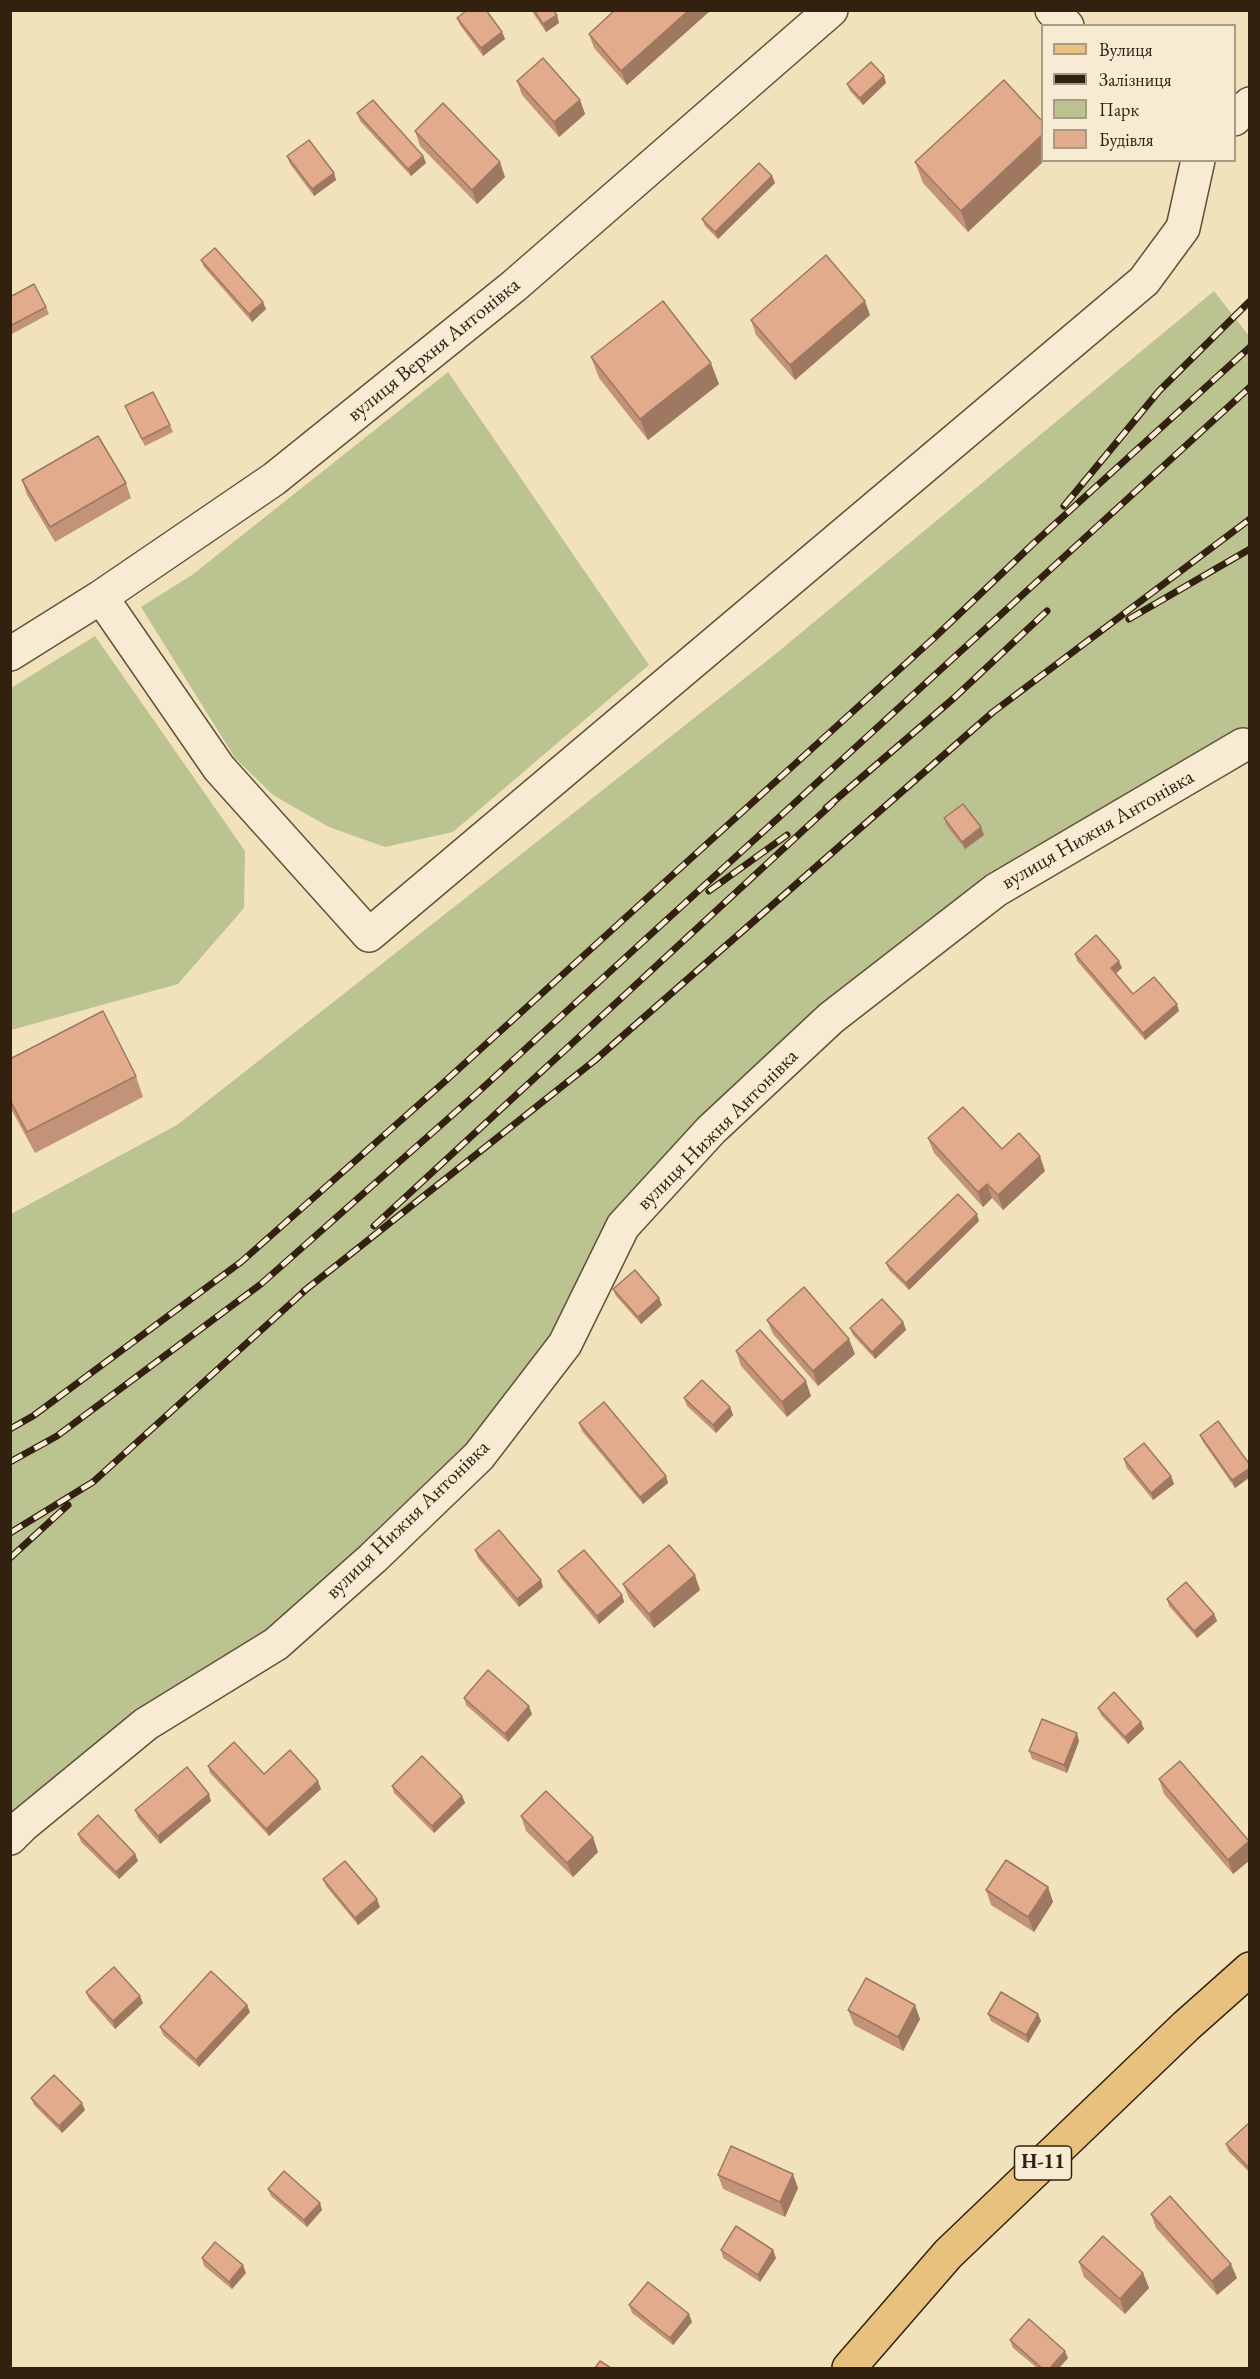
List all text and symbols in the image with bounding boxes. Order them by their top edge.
legend [1041,24,1236,162]
text: Вулиця [1099,38,1152,61]
text: Залізниця [1099,68,1172,91]
text: Парк [1099,98,1139,121]
text: Будівля [1099,128,1154,151]
street label: вулиця Верхня Антонівка [343,273,525,427]
street label: вулиця Нижня Антонівка [997,765,1199,895]
street label: вулиця Нижня Антонівка [632,1044,804,1216]
street label: вулиця Нижня Антонівка [321,1435,495,1605]
road number: Н-11 [1014,2146,1072,2180]

